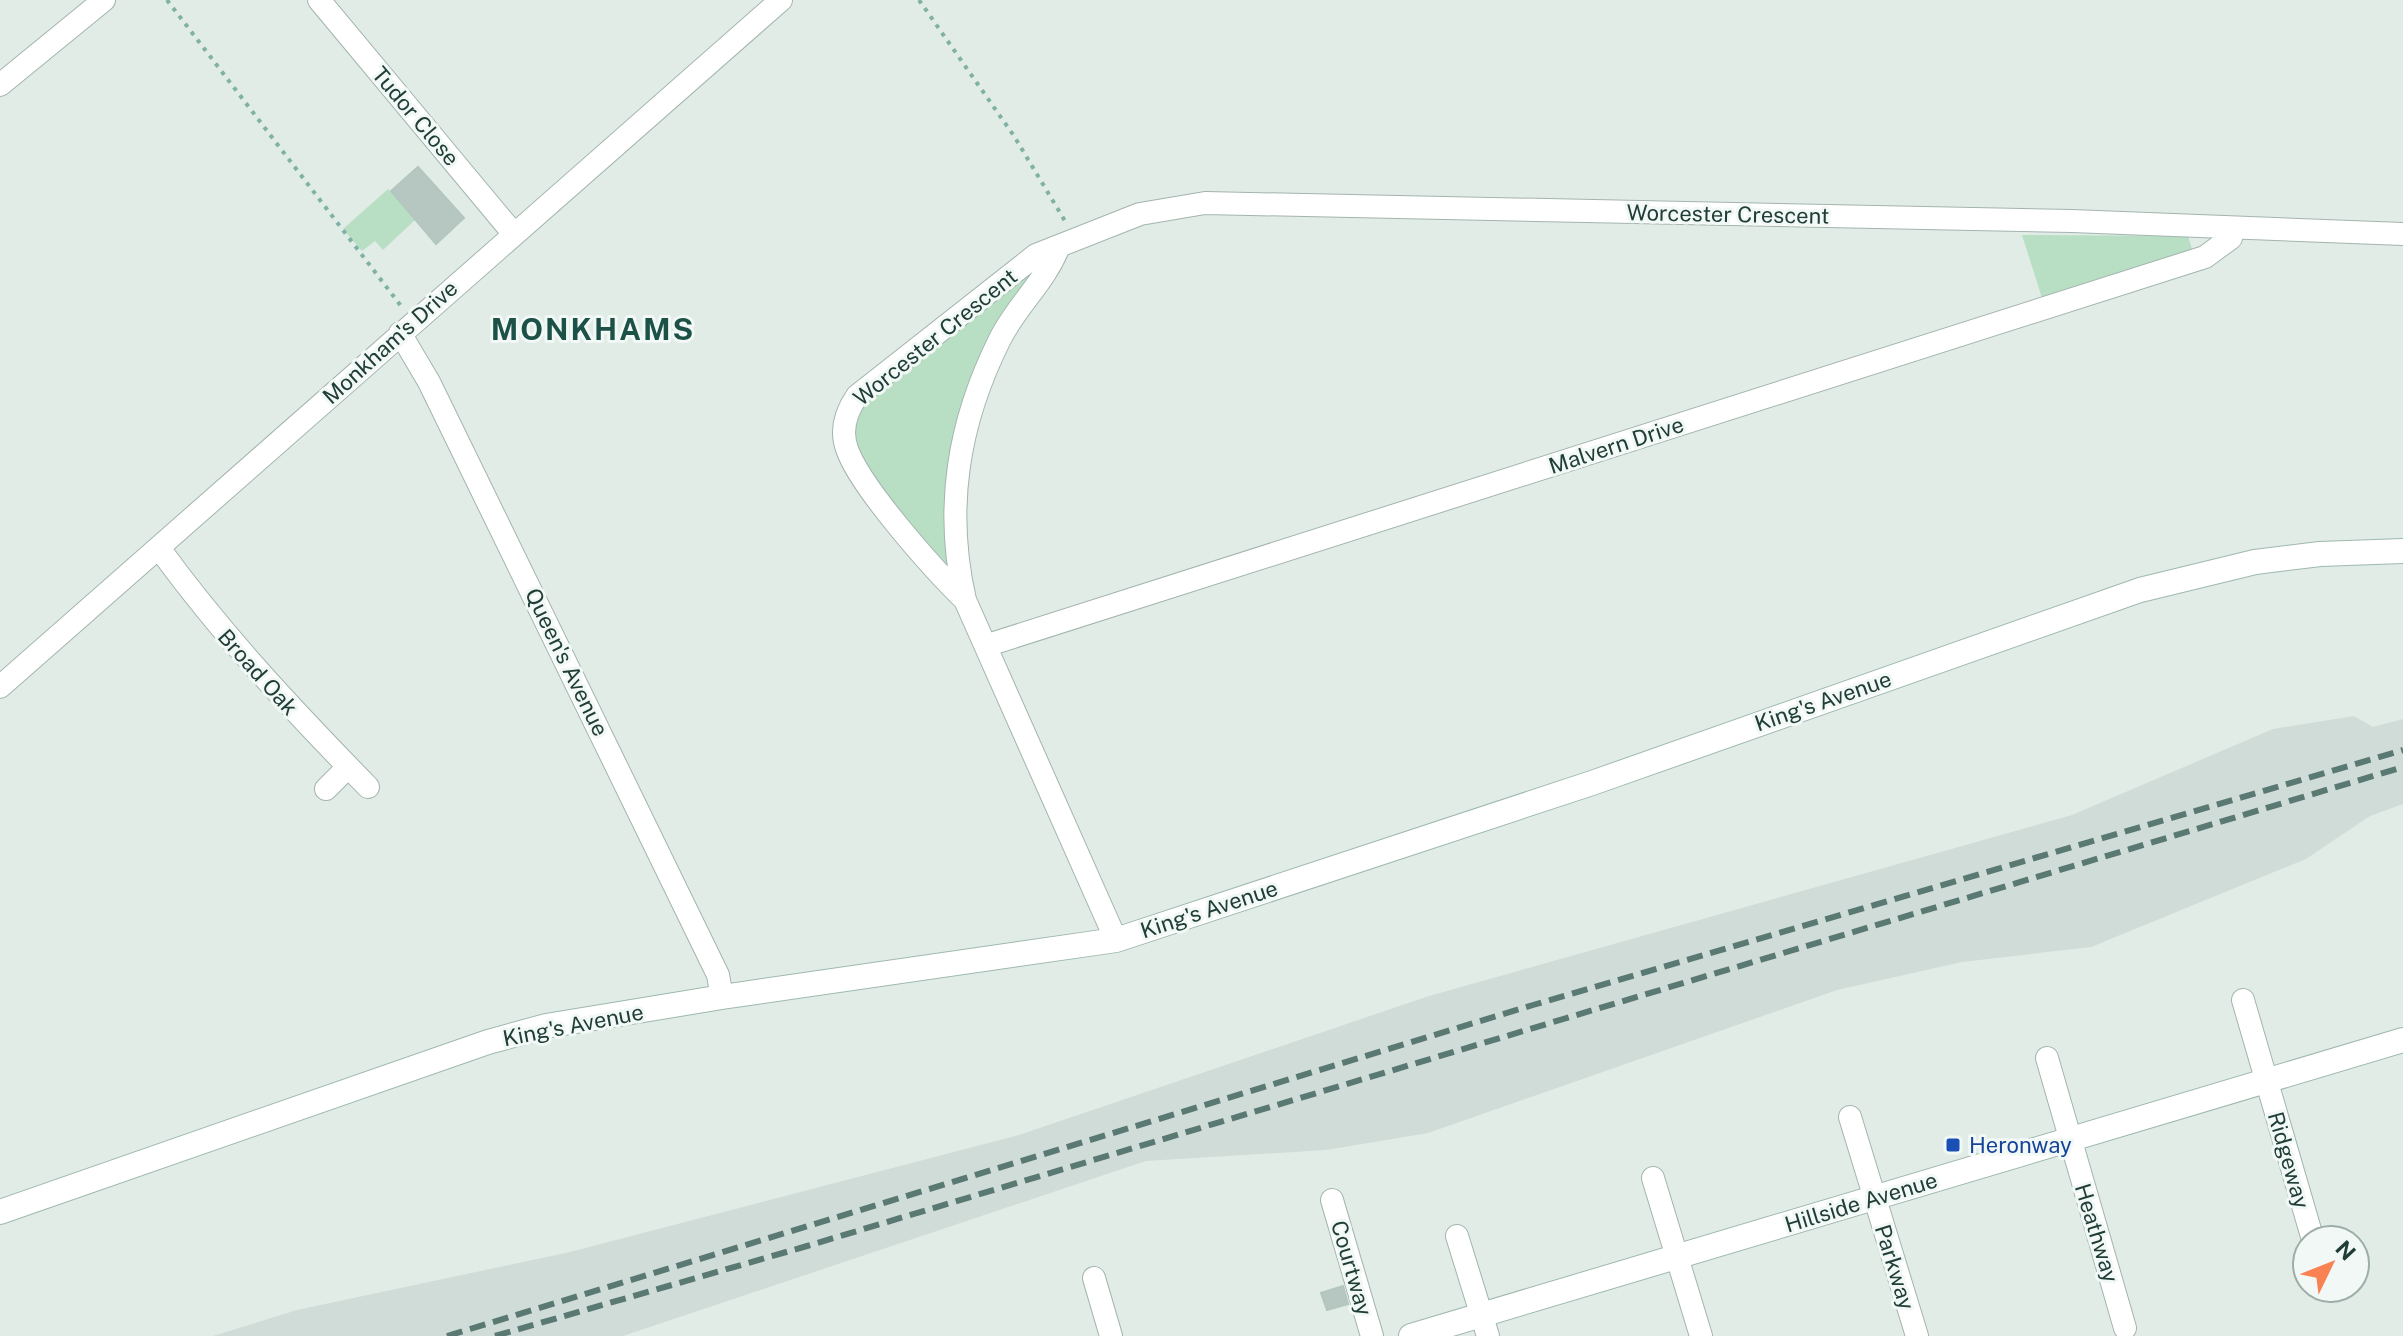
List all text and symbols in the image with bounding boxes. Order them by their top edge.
street label: Tudor Close [367,61,465,171]
street label: Worcester Crescent [1626,199,1830,229]
street label: Worcester Crescent [848,263,1022,411]
street label: Monkham's Drive [317,275,463,409]
district label: MONKHAMS [491,311,695,347]
street label: Malvern Drive [1545,411,1687,479]
street label: Queen's Avenue [520,584,614,740]
street label: Broad Oak [213,624,303,720]
street label: King's Avenue [1751,665,1895,737]
street label: King's Avenue [1137,875,1281,943]
street label: King's Avenue [500,999,646,1051]
street label: Ridgeway [2263,1109,2315,1212]
place label: Heronway [1969,1132,2072,1158]
marker: Heronway [1944,1136,1962,1154]
street label: Hillside Avenue [1782,1166,1940,1238]
street label: Heathway [2070,1180,2124,1286]
street label: Courtway [1326,1217,1378,1319]
street label: Parkway [1870,1221,1920,1313]
north arrow [2291,1224,2371,1304]
text: N [2330,1235,2361,1266]

